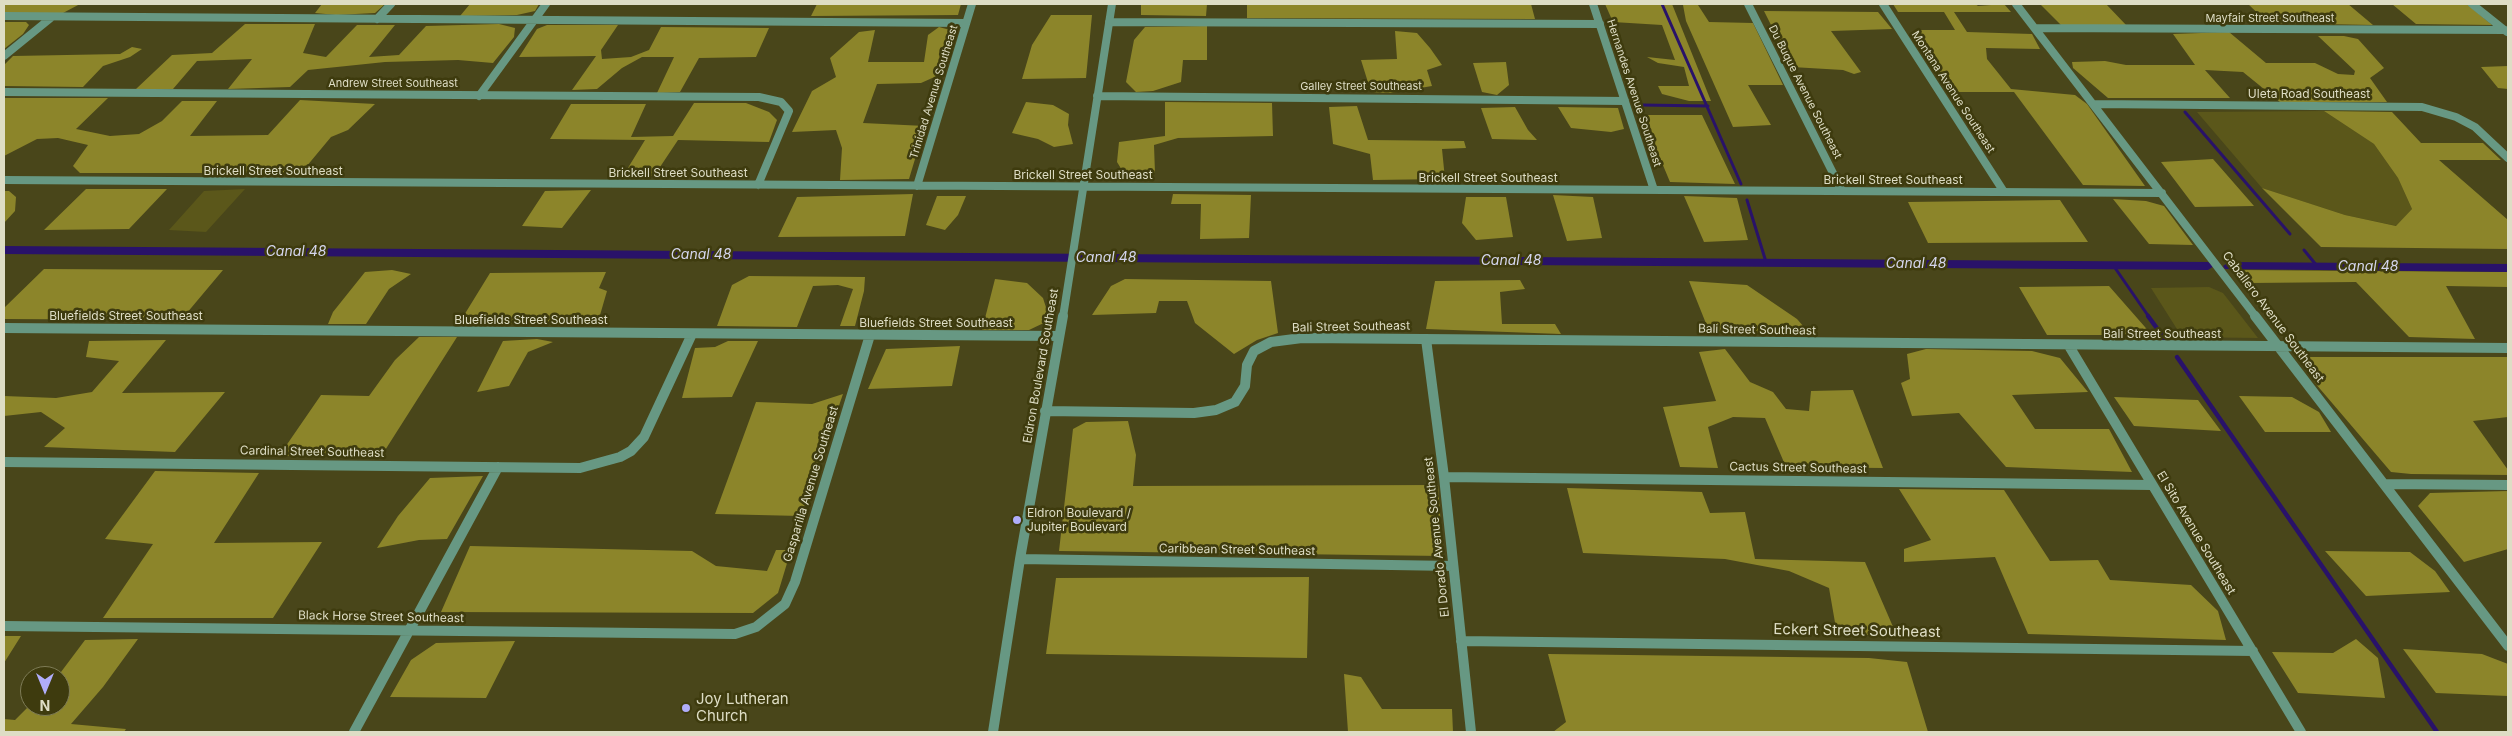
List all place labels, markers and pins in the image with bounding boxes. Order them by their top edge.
place label: Eldron Boulevard / Jupiter Boulevard [1027,506,1131,534]
marker: Eldron Boulevard / Jupiter Boulevard [1011,514,1023,526]
place label: Joy Lutheran Church [696,690,789,725]
marker: Joy Lutheran Church [680,702,692,714]

